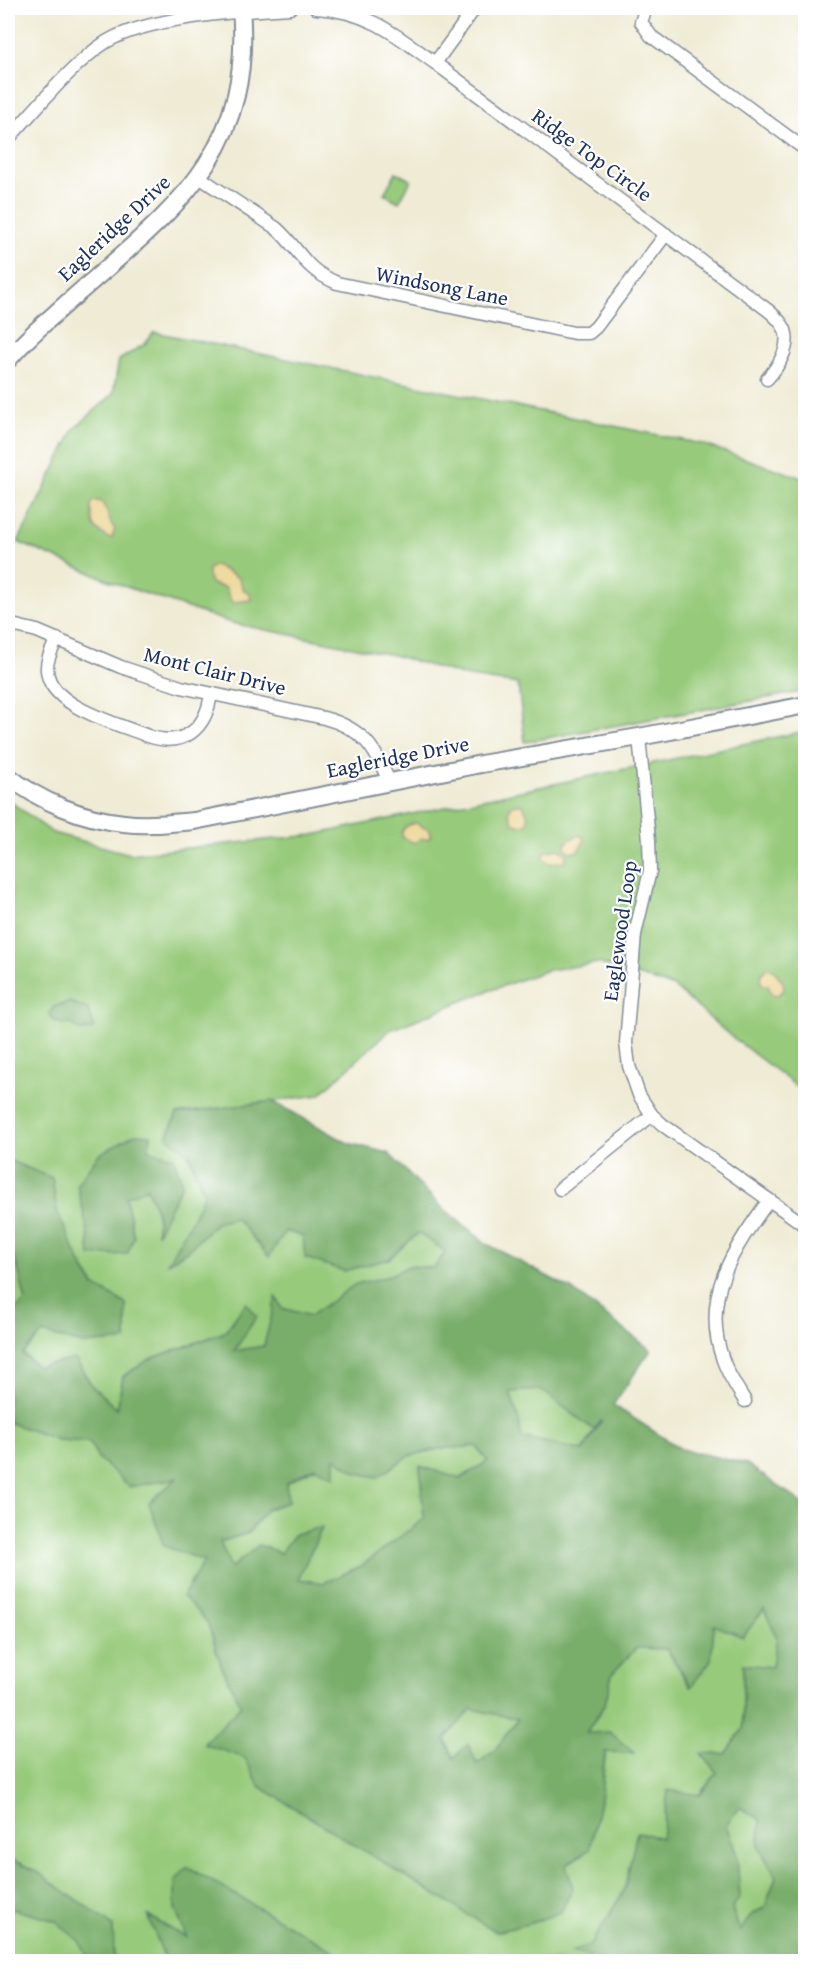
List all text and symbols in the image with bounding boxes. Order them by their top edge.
street label: Ridge Top Circle [526,100,659,209]
street label: Eagleridge Drive [50,167,177,288]
street label: Windsong Lane [373,257,511,314]
street label: Mont Clair Drive [141,638,289,703]
street label: Eagleridge Drive [324,727,472,786]
street label: Eaglewood Loop [594,859,645,1003]

